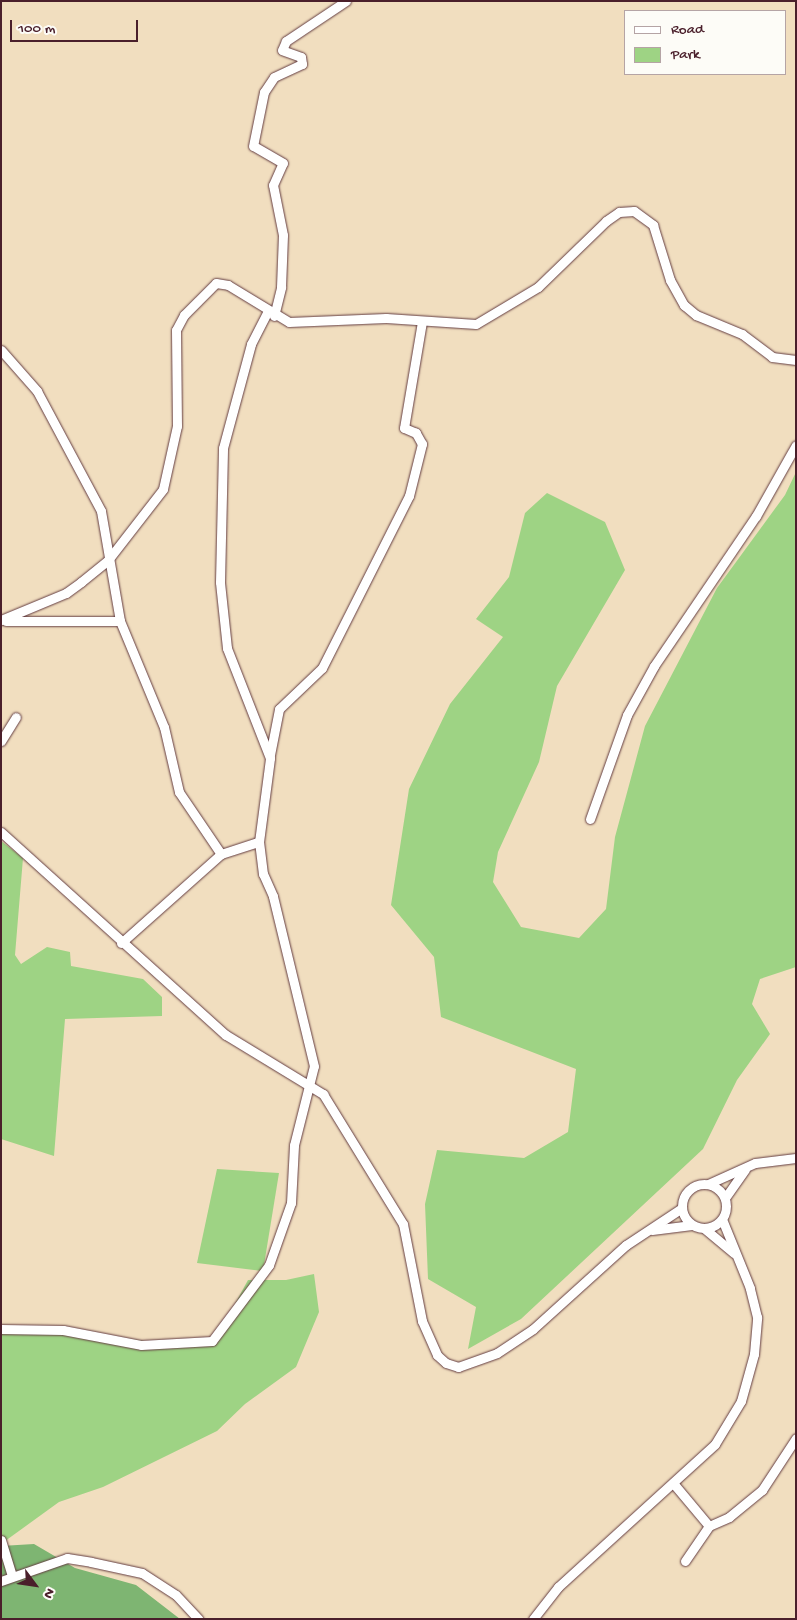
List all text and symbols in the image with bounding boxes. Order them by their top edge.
scale bar [12,10,140,42]
legend [624,10,787,75]
text: 100 m [18,20,55,38]
text: Road [671,21,704,39]
text: Park [671,46,700,64]
north arrow [10,1560,60,1610]
text: N [39,1585,58,1601]

